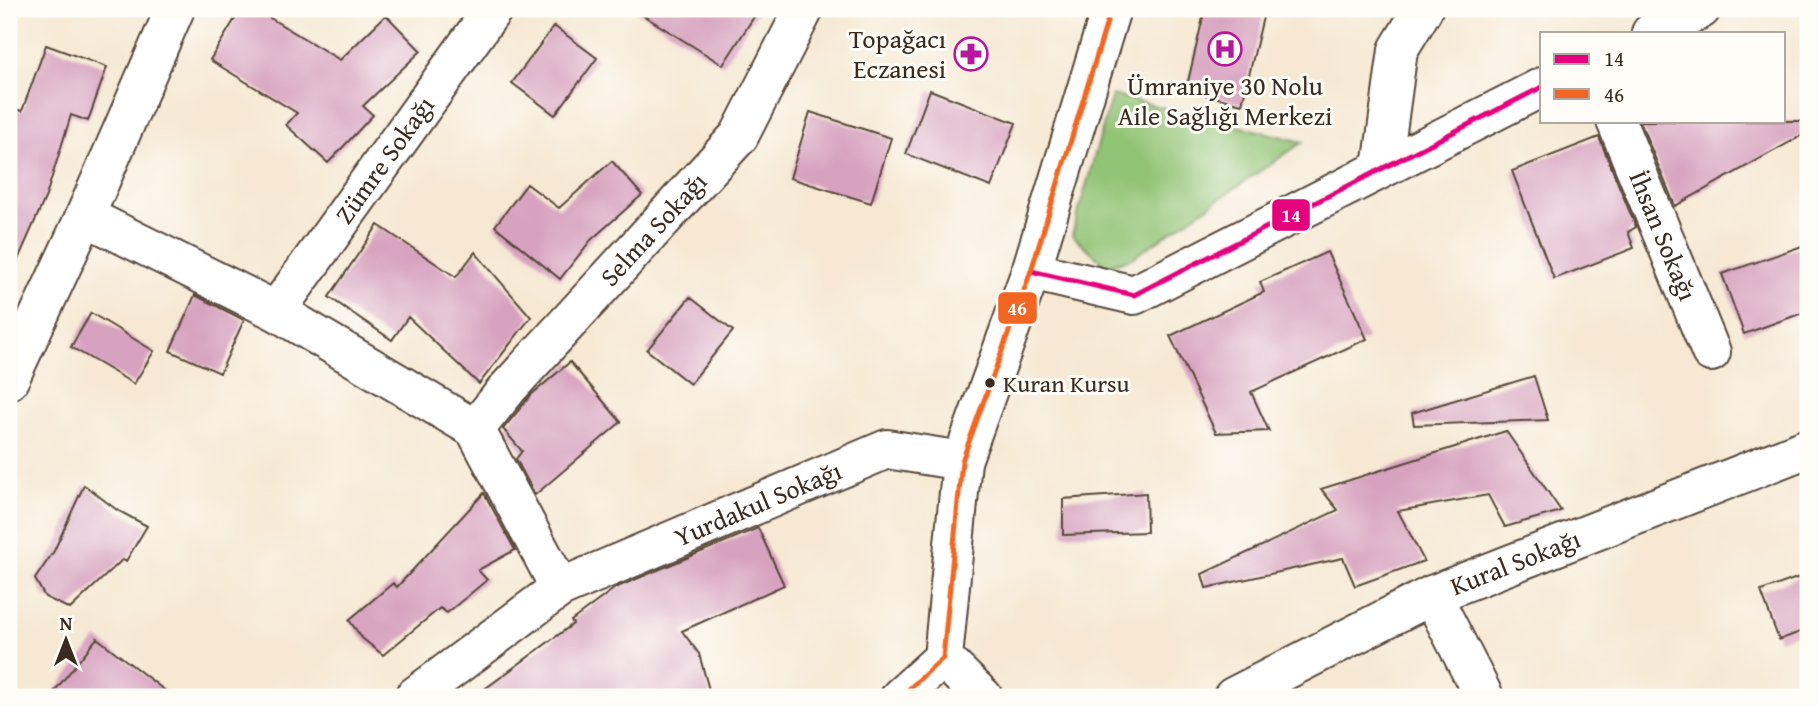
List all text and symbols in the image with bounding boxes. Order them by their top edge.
place label: Topağacı Eczanesi [849,19,946,88]
hospital icon: Ümraniye 30 Nolu Aile Sağlığı Merkezi [1206,30,1244,68]
legend [1540,32,1786,122]
pharmacy icon: Topağacı Eczanesi [952,35,990,73]
text: 14 [1604,43,1624,74]
place label: Ümraniye 30 Nolu Aile Sağlığı Merkezi [1118,66,1332,135]
text: 46 [1604,79,1624,110]
street label: Zümre Sokağı [325,88,443,232]
street label: Selma Sokağı [590,163,716,295]
street label: İhsan Sokağı [1619,165,1708,306]
line badge: 14 [1271,198,1311,232]
text: 14 [1281,201,1301,229]
line badge: 46 [997,291,1038,325]
text: 46 [1007,294,1027,322]
place label: Kuran Kursu [1003,366,1130,401]
marker: Kuran Kursu [983,376,997,390]
street label: Yurdakul Sokağı [668,451,847,556]
street label: Kural Sokağı [1444,519,1586,605]
north arrow [32,604,102,674]
text: N [60,609,73,637]

